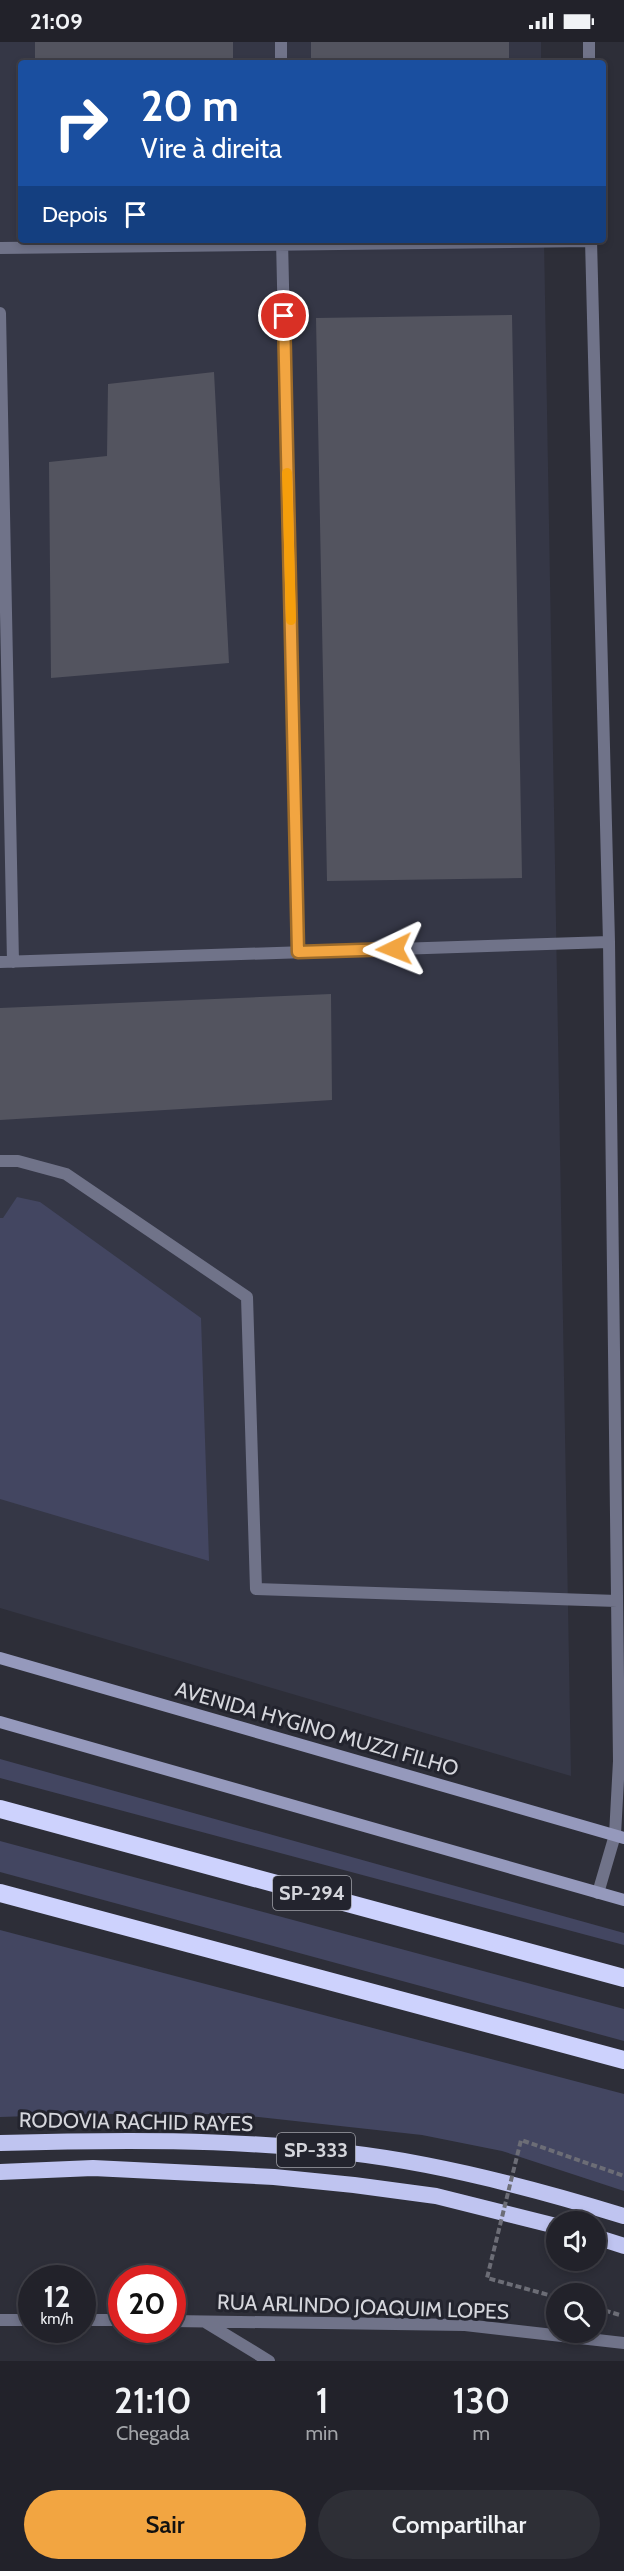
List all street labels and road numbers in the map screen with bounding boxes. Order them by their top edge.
street label: AVENIDA HYGINO MUZZI FILHO [173,1676,462,1781]
road number: SP-294 [273,1876,351,1910]
street label: RODOVIA RACHID RAYES [19,2107,253,2136]
road number: SP-333 [277,2133,355,2167]
street label: RUA ARLINDO JOAQUIM LOPES [217,2289,509,2324]

